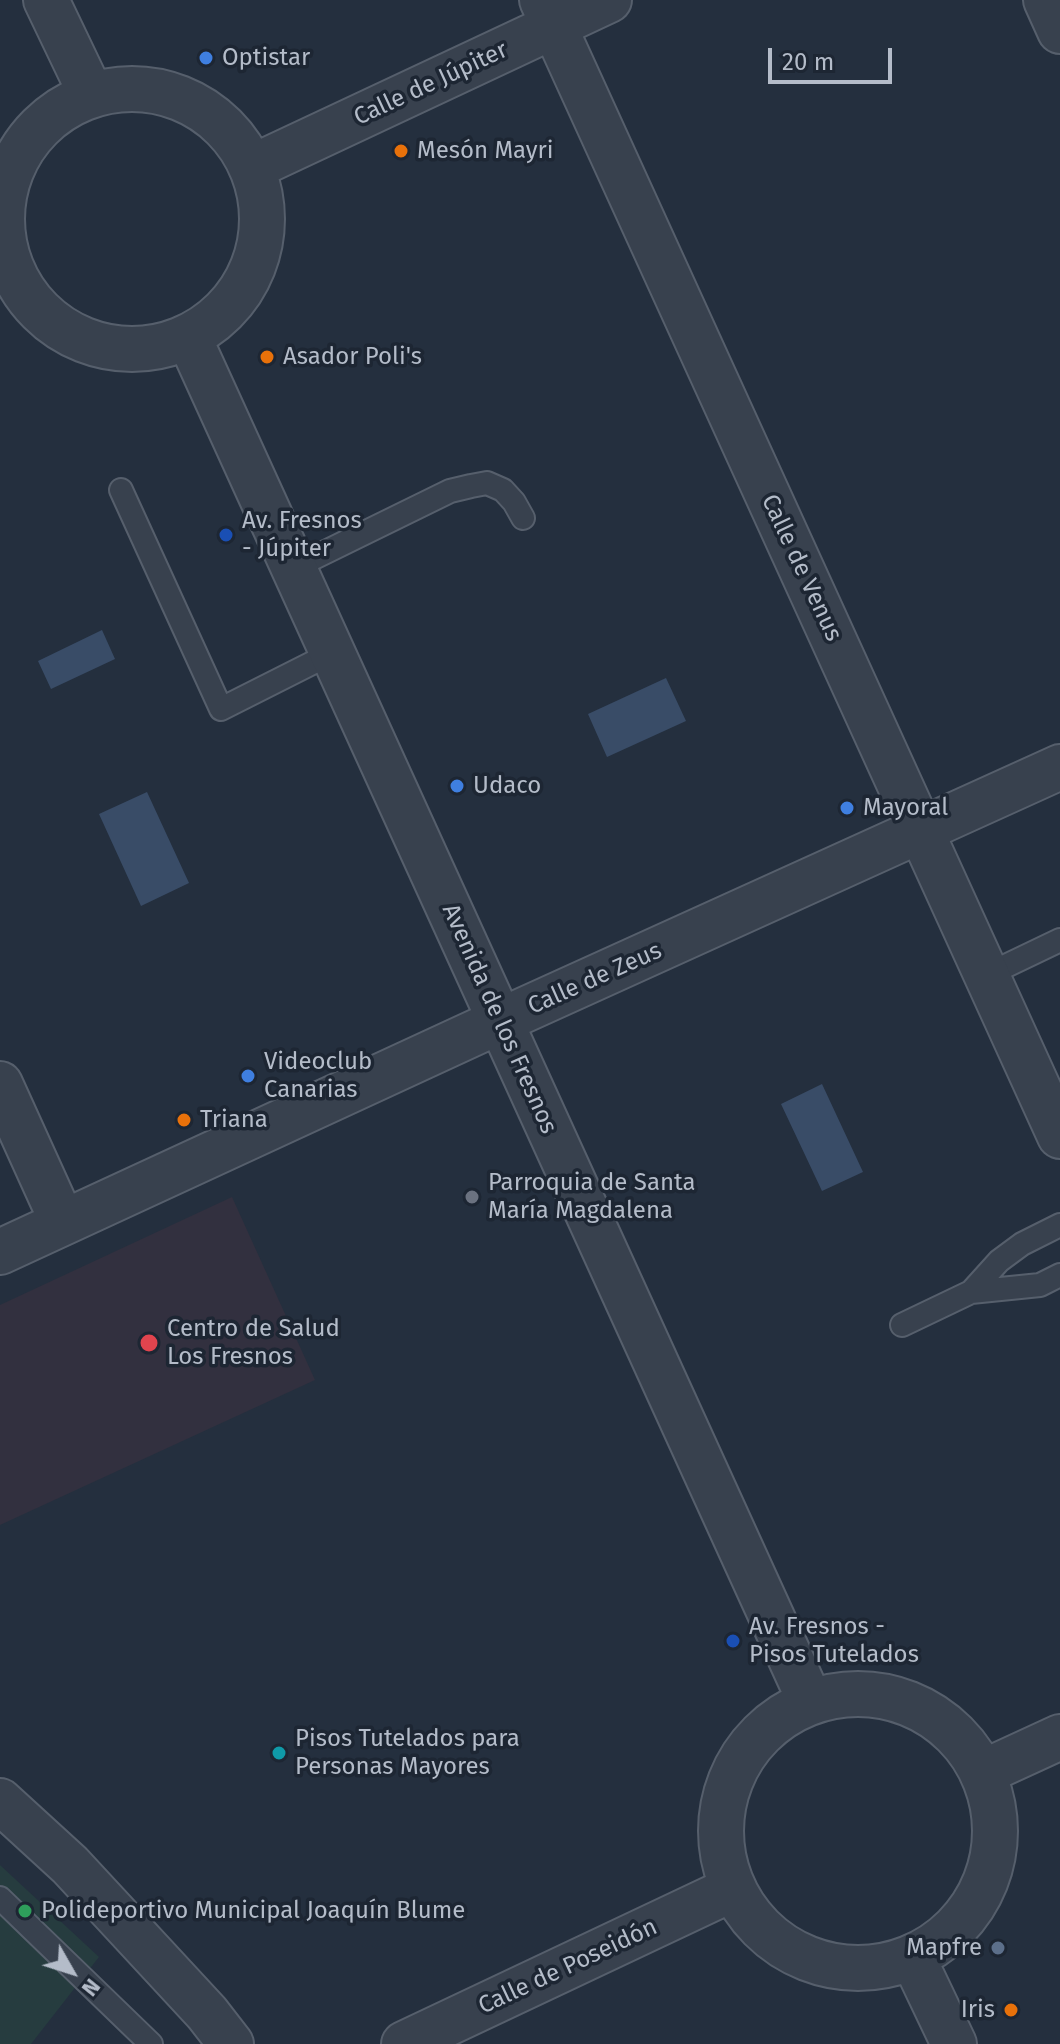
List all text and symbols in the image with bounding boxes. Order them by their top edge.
scale bar [772,32,896,82]
street label: Calle de Júpiter [350,36,512,132]
place label: Optistar [222,44,310,72]
text: 20 m [782,48,834,76]
marker: Optistar [197,49,215,67]
place label: Mesón Mayri [417,137,554,165]
marker: Mesón Mayri [392,142,410,160]
place label: Asador Poli's [283,343,422,371]
marker: Asador Poli's [258,348,276,366]
street label: Calle de Venus [755,490,847,646]
place label: Av. Fresnos - Júpiter [242,507,362,563]
marker: Av. Fresnos - Júpiter [217,526,235,544]
place label: Udaco [473,772,541,800]
marker: Udaco [448,777,466,795]
place label: Mayoral [863,794,948,822]
marker: Mayoral [838,799,856,817]
street label: Avenida de los Fresnos [435,900,563,1138]
street label: Calle de Zeus [524,937,666,1021]
place label: Videoclub Canarias [264,1048,372,1104]
marker: Videoclub Canarias [239,1067,257,1085]
place label: Triana [200,1106,268,1134]
marker: Triana [175,1111,193,1129]
place label: Parroquia de Santa María Magdalena [488,1169,696,1225]
marker: Parroquia de Santa María Magdalena [463,1188,481,1206]
place label: Centro de Salud Los Fresnos [167,1315,340,1371]
marker: Centro de Salud Los Fresnos [138,1332,160,1354]
place label: Av. Fresnos - Pisos Tutelados [749,1613,919,1669]
marker: Av. Fresnos - Pisos Tutelados [724,1632,742,1650]
place label: Pisos Tutelados para Personas Mayores [295,1725,520,1781]
marker: Pisos Tutelados para Personas Mayores [270,1744,288,1762]
place label: Polideportivo Municipal Joaquín Blume [41,1897,465,1925]
marker: Polideportivo Municipal Joaquín Blume [16,1902,34,1920]
street label: Calle de Poseidón [474,1913,662,2021]
north arrow [32,1932,112,2012]
place label: Mapfre [906,1934,982,1962]
marker: Mapfre [989,1939,1007,1957]
text: N [76,1973,106,2002]
place label: Iris [961,1996,995,2024]
marker: Iris [1002,2001,1020,2019]

